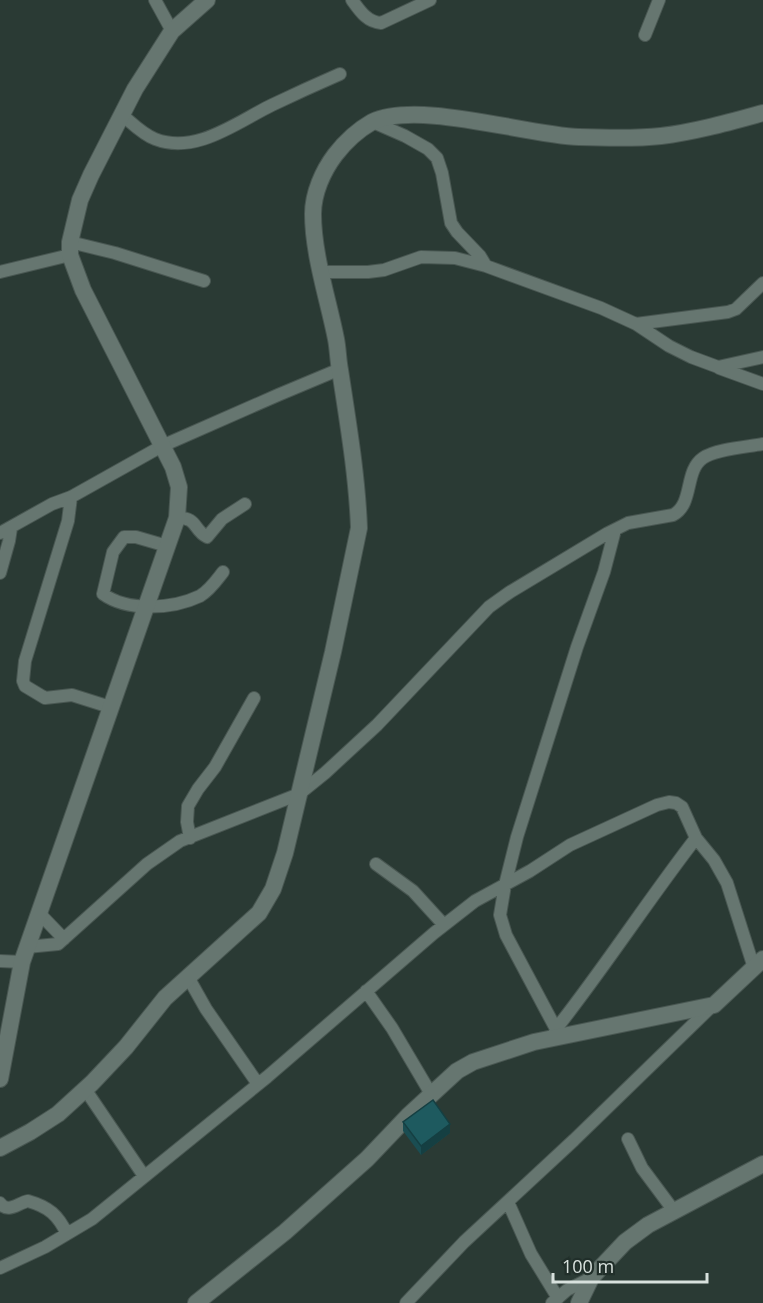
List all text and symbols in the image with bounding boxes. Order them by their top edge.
scale bar [553,1246,708,1284]
text: 100 m [562,1254,614,1278]

